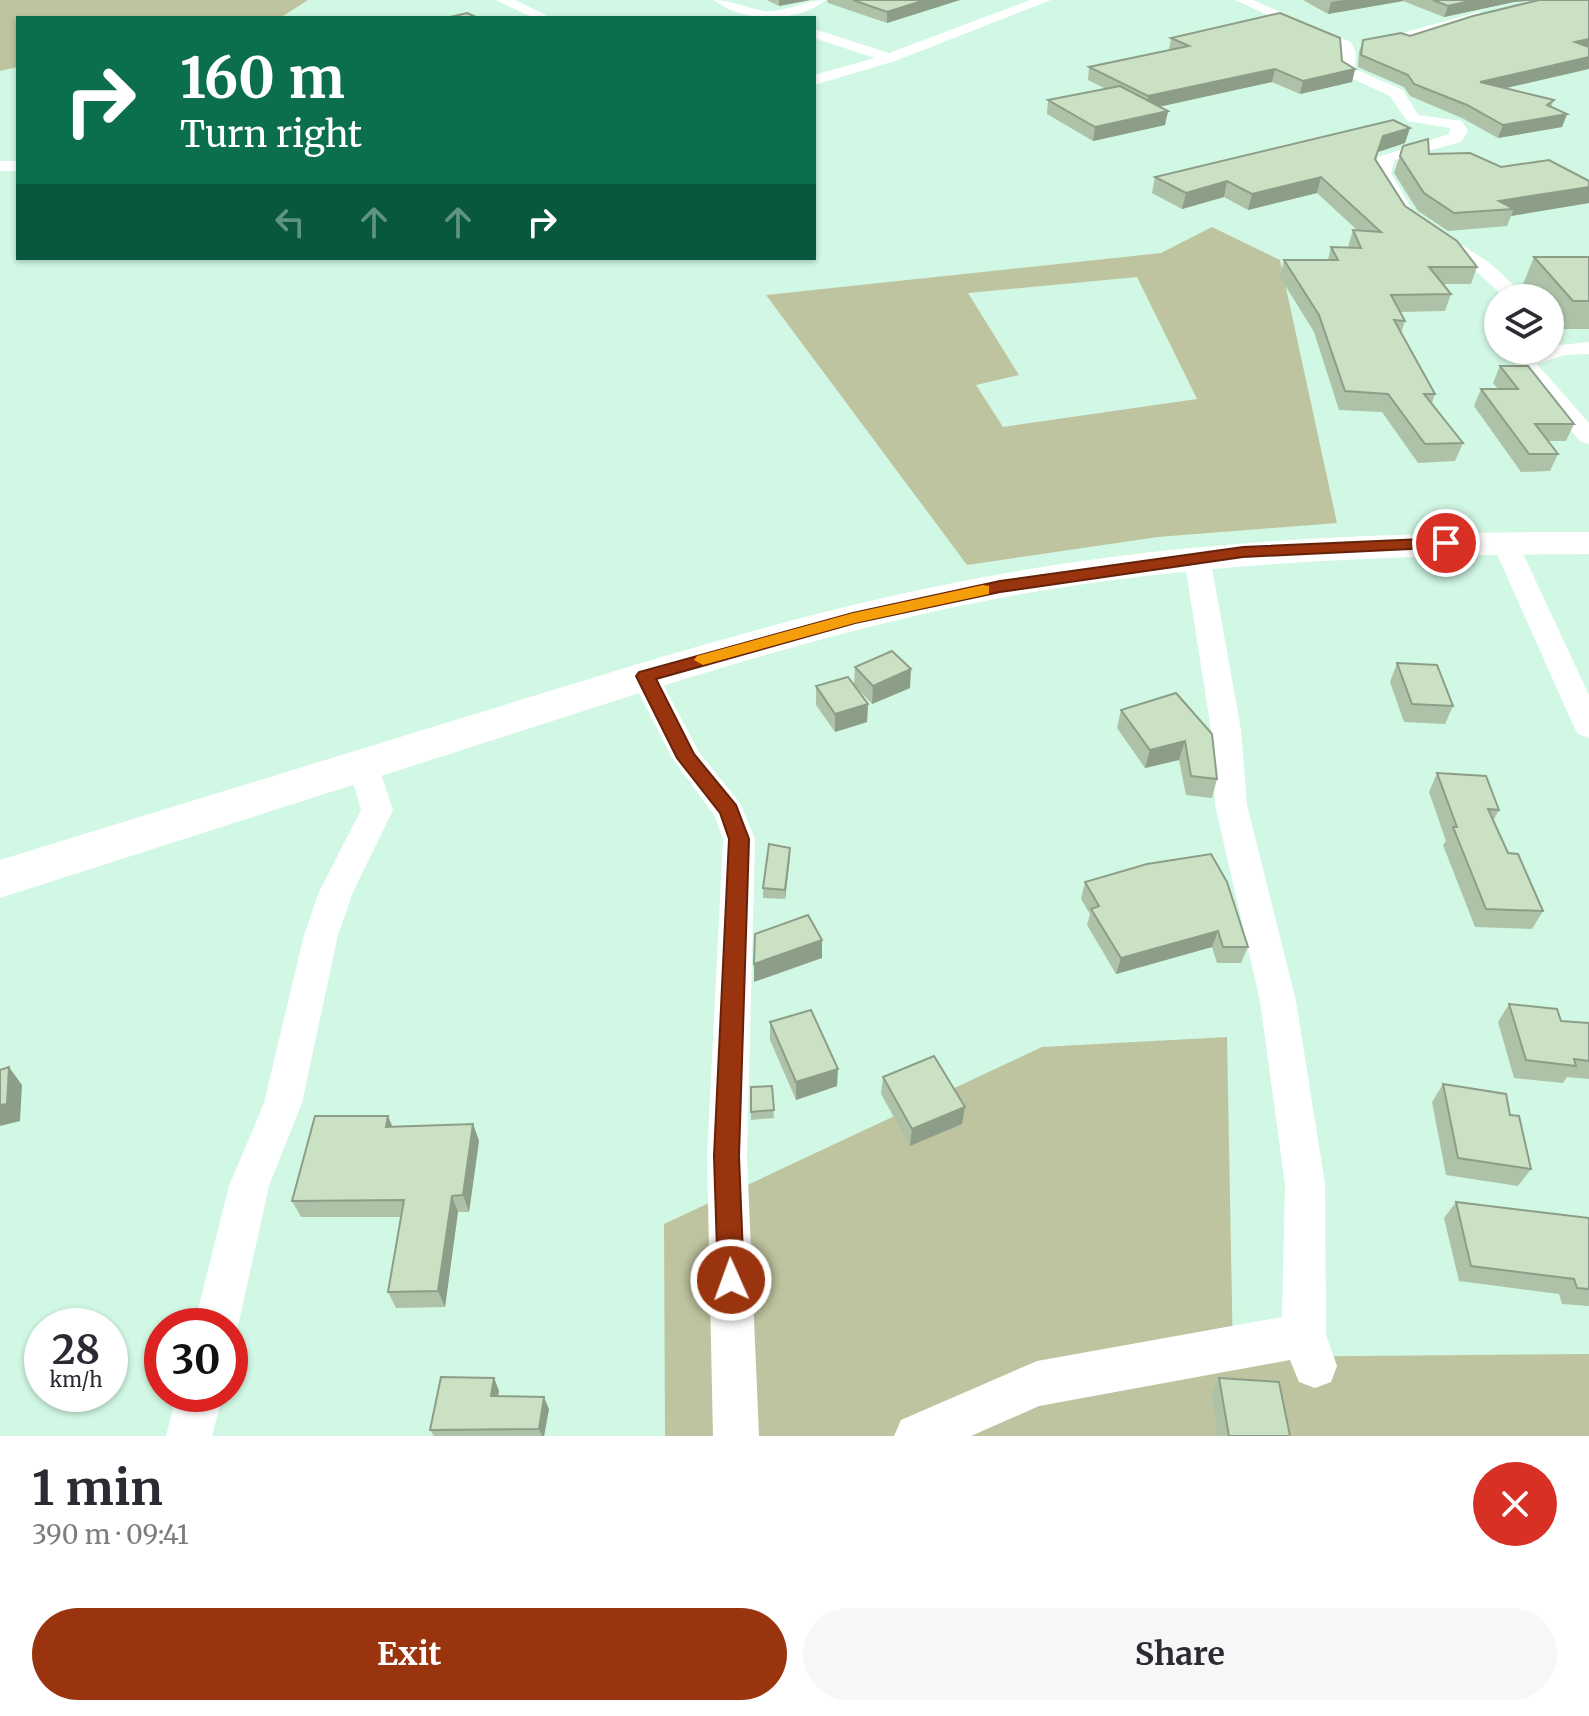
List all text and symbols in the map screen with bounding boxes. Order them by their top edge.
text: 160 m [180,43,345,113]
icon: right [48,48,152,152]
text: Turn right [180,112,362,157]
icon: left [268,200,312,244]
icon: ahead [352,200,396,244]
icon: ahead [436,200,480,244]
icon: right [520,200,564,244]
map controls [1484,284,1564,364]
button: layers [1484,284,1564,364]
pin [1412,509,1480,577]
icon: arrive [1424,521,1468,565]
position arrow [689,1238,773,1322]
speed limit sign: 30 [144,1308,248,1412]
text: 28 [52,1325,100,1375]
text: km/h [50,1367,102,1392]
text: 1 min [32,1458,163,1518]
button: close [1473,1462,1557,1546]
text: 390 m · 09:41 [32,1518,189,1551]
button: Exit [32,1608,787,1700]
button: Share [803,1608,1557,1700]

